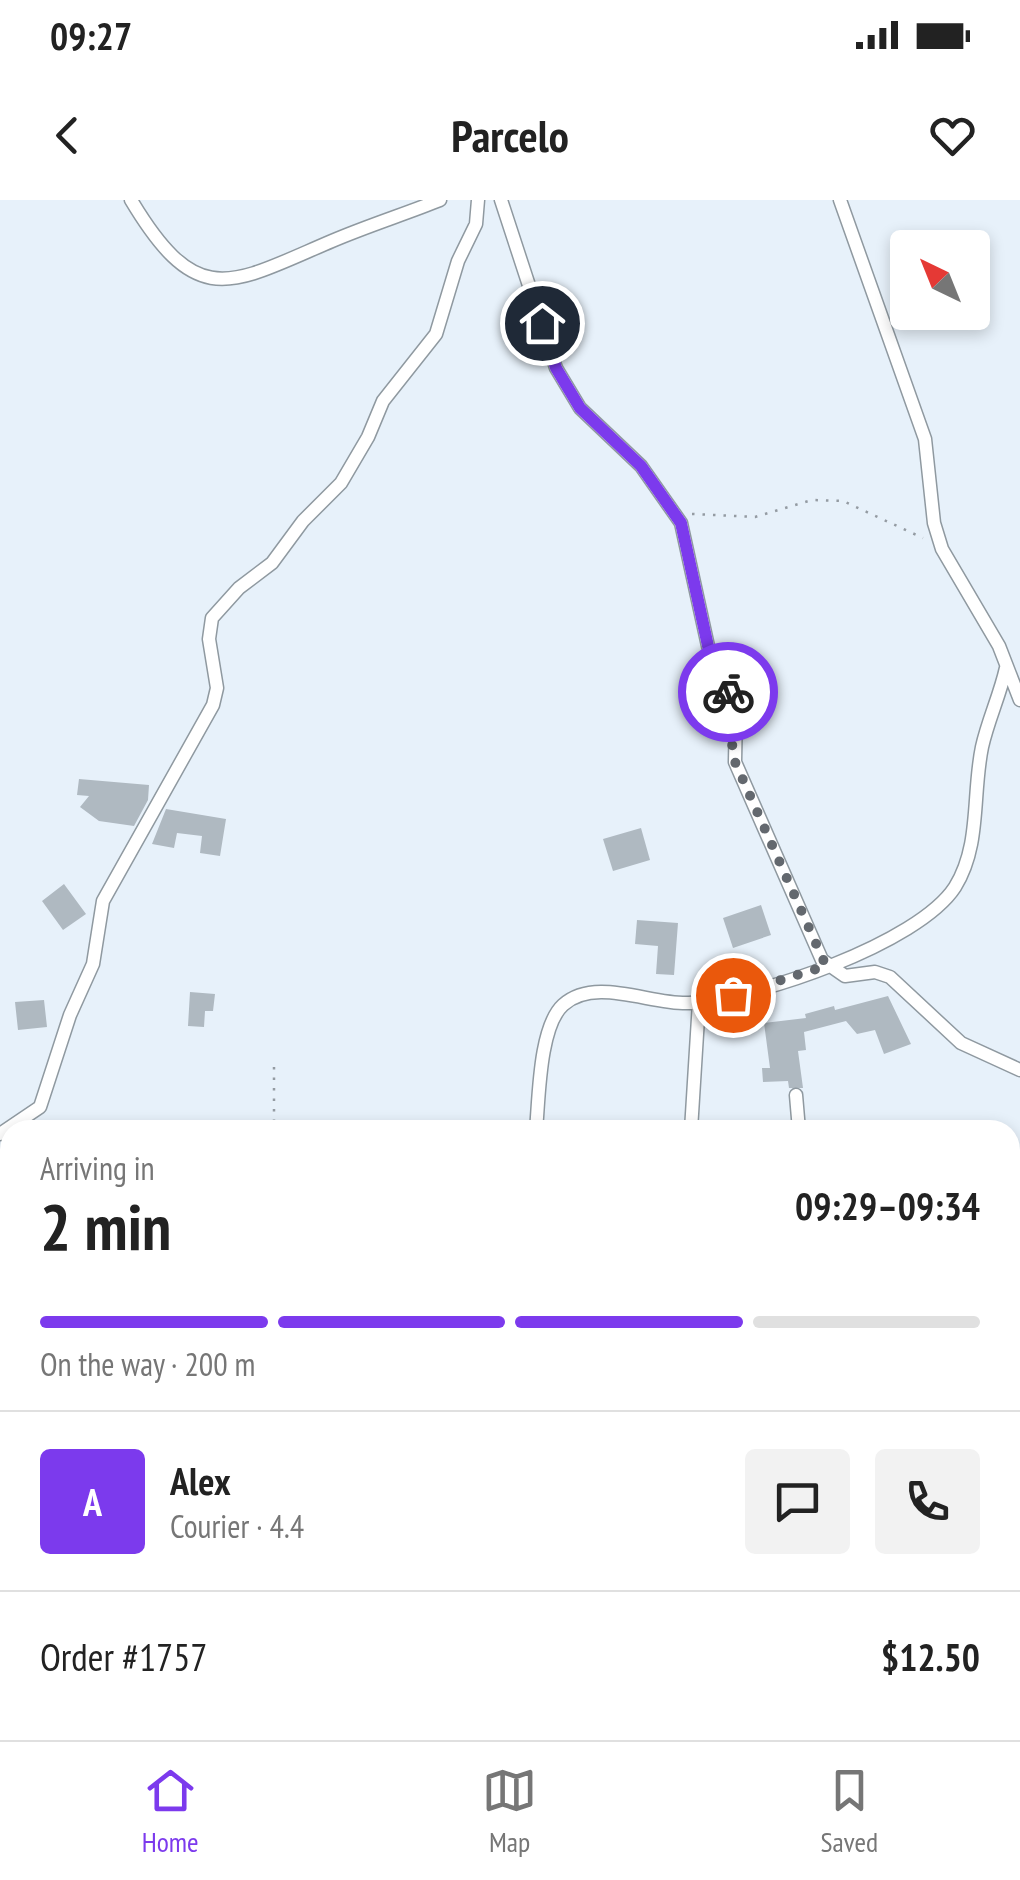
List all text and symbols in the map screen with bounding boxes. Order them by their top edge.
text: 09:27 [50,11,132,60]
text: Parcelo [451,106,569,164]
icon: back [40,108,95,163]
icon: heart [925,108,980,163]
north arrow [890,230,990,330]
map controls [890,230,990,330]
pin [500,281,585,366]
icon: home [515,296,570,351]
courier [678,642,778,742]
icon: bike [701,665,756,720]
pin [691,953,776,1038]
icon: bag [706,968,761,1023]
text: Arriving in [40,1147,155,1189]
text: 09:29–09:34 [795,1181,980,1230]
text: 2 min [40,1184,171,1268]
text: On the way · 200 m [40,1343,255,1385]
button: chat [745,1449,850,1554]
button: phone [875,1449,980,1554]
text: Alex [170,1456,231,1505]
text: A [83,1477,102,1526]
text: Courier · 4.4 [170,1505,304,1547]
text: Order #1757 [40,1632,207,1681]
text: $12.50 [881,1632,980,1681]
tab: Home [142,1763,199,1860]
tab: Map [482,1763,537,1860]
tab: Saved [821,1763,878,1860]

